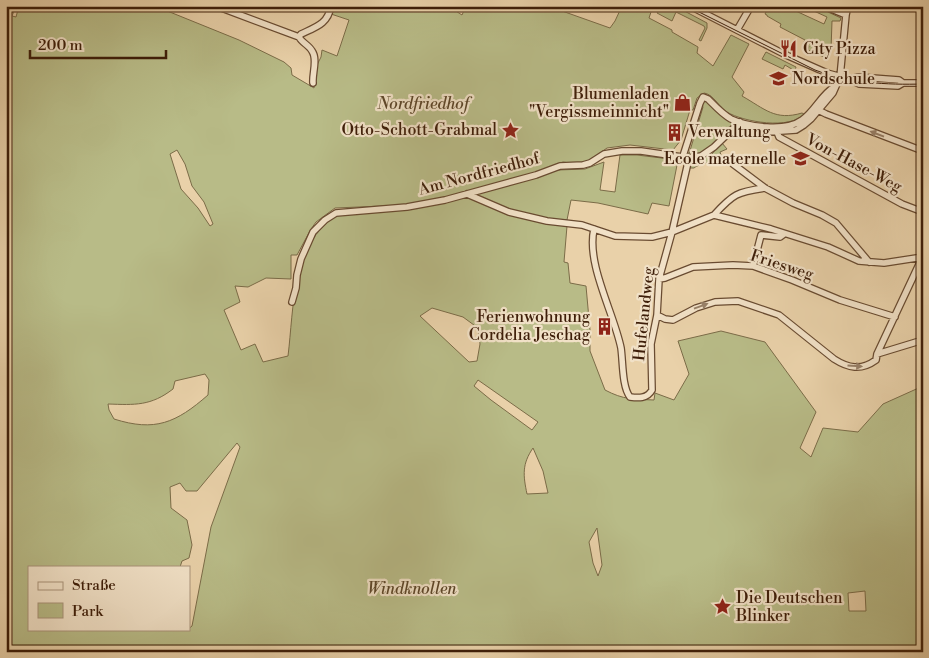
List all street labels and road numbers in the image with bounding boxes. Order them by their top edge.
street label: Von-Hase-Weg [802,129,906,197]
street label: Am Nordfriedhof [415,148,543,200]
street label: Friesweg [748,245,817,285]
street label: Hufelandweg [629,265,659,362]

